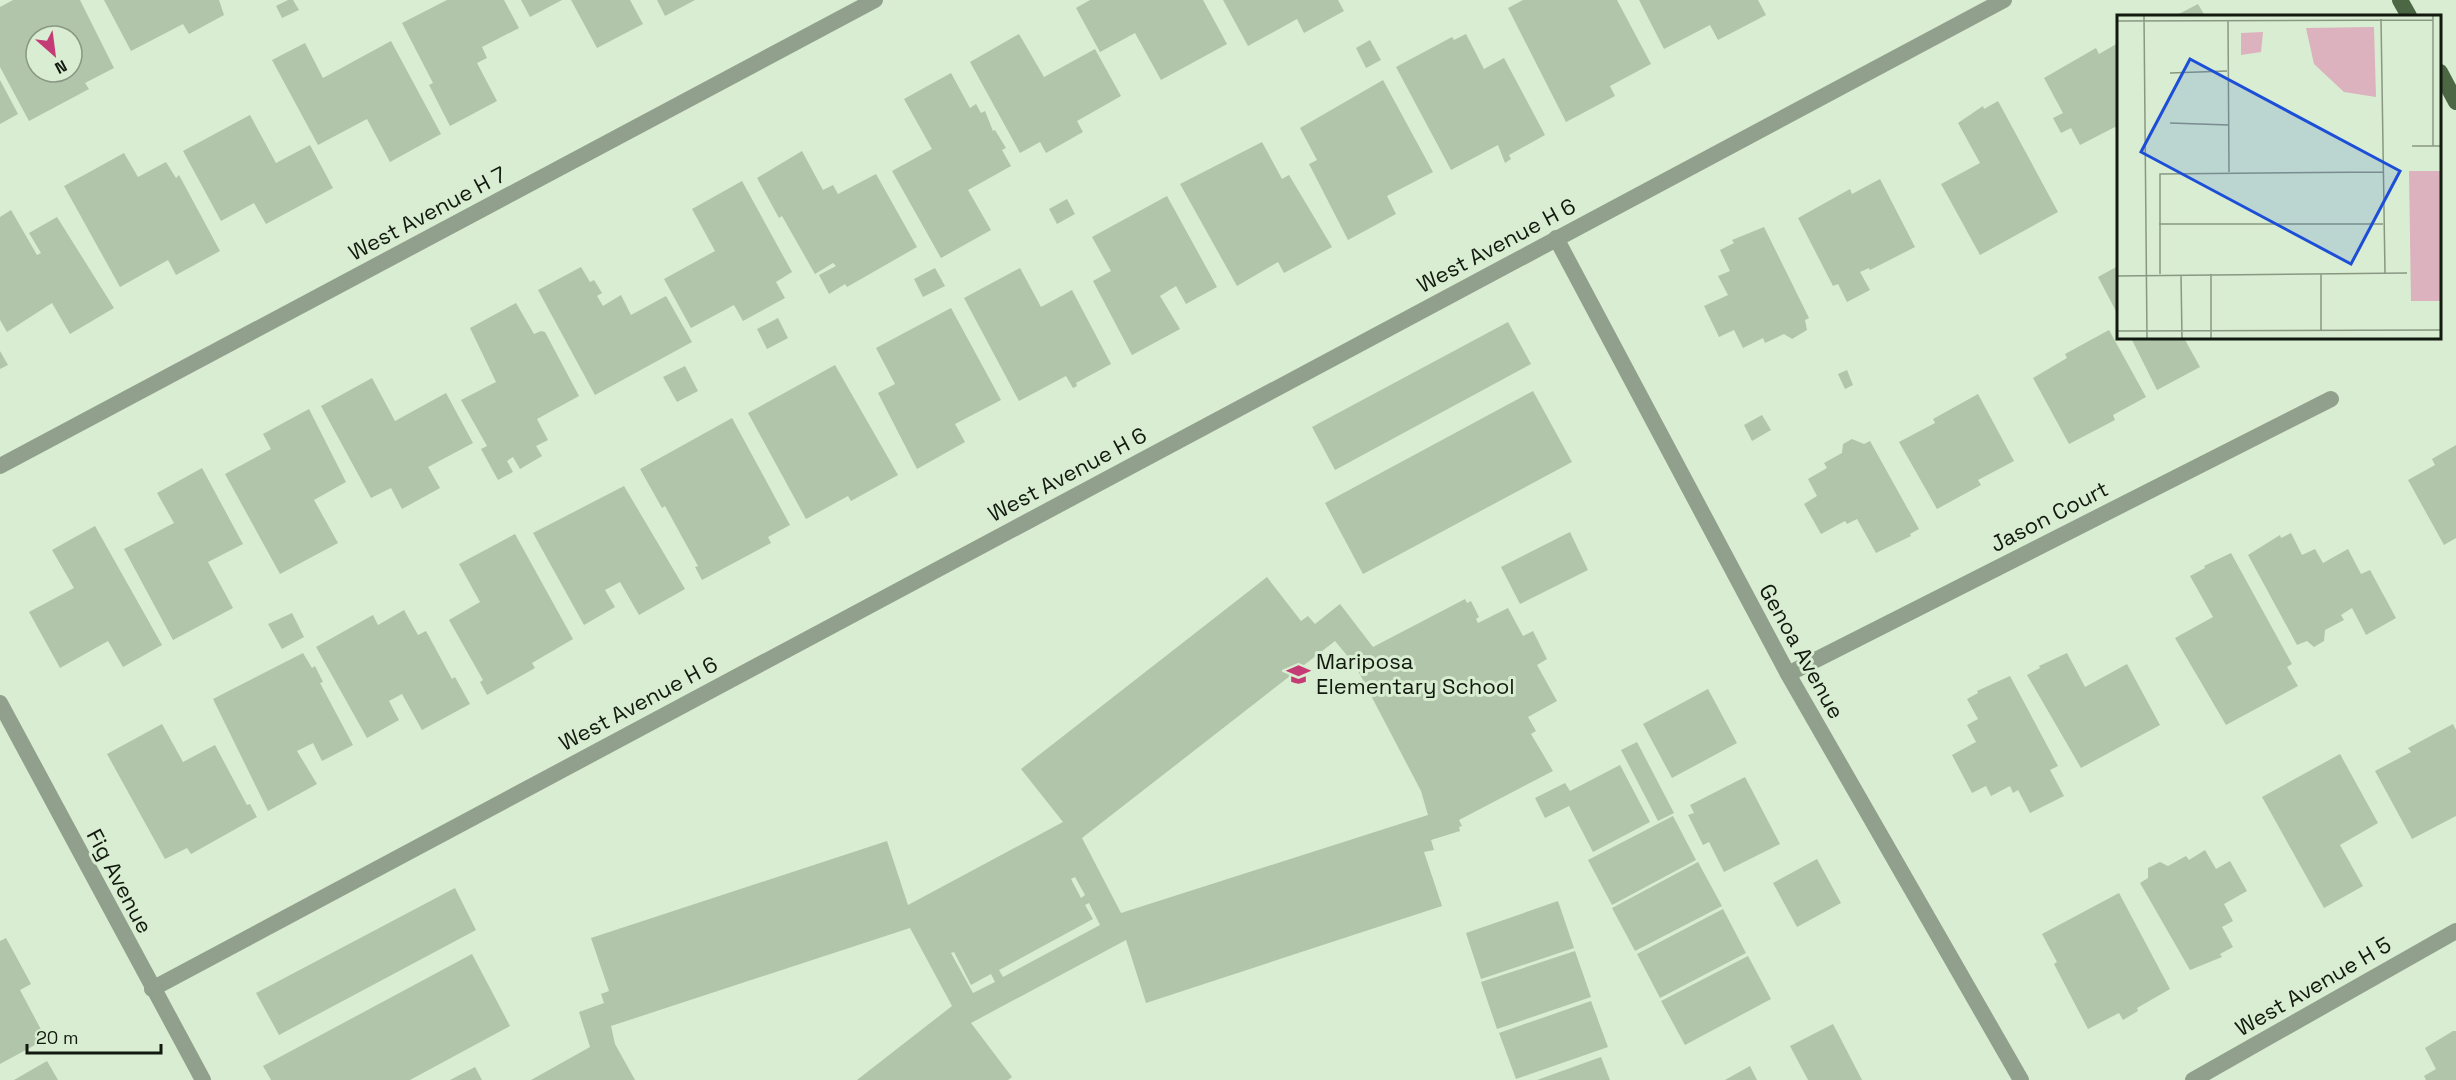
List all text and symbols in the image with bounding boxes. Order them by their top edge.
inset map [2117,15,2441,339]
north arrow [24,24,84,84]
text: N [51,55,70,79]
street label: West Avenue H 7 [343,160,511,266]
street label: West Avenue H 6 [1412,191,1580,299]
street label: West Avenue H 6 [983,420,1151,528]
street label: Jason Court [1985,474,2113,558]
street label: Genoa Avenue [1753,578,1851,724]
place label: Mariposa Elementary School [1316,647,1515,700]
street label: West Avenue H 6 [554,649,722,757]
school or university icon: Mariposa Elementary School [1285,661,1311,687]
street label: Fig Avenue [81,824,159,938]
street label: West Avenue H 5 [2230,930,2396,1042]
scale bar [27,1017,160,1055]
text: 20 m [36,1026,79,1049]

